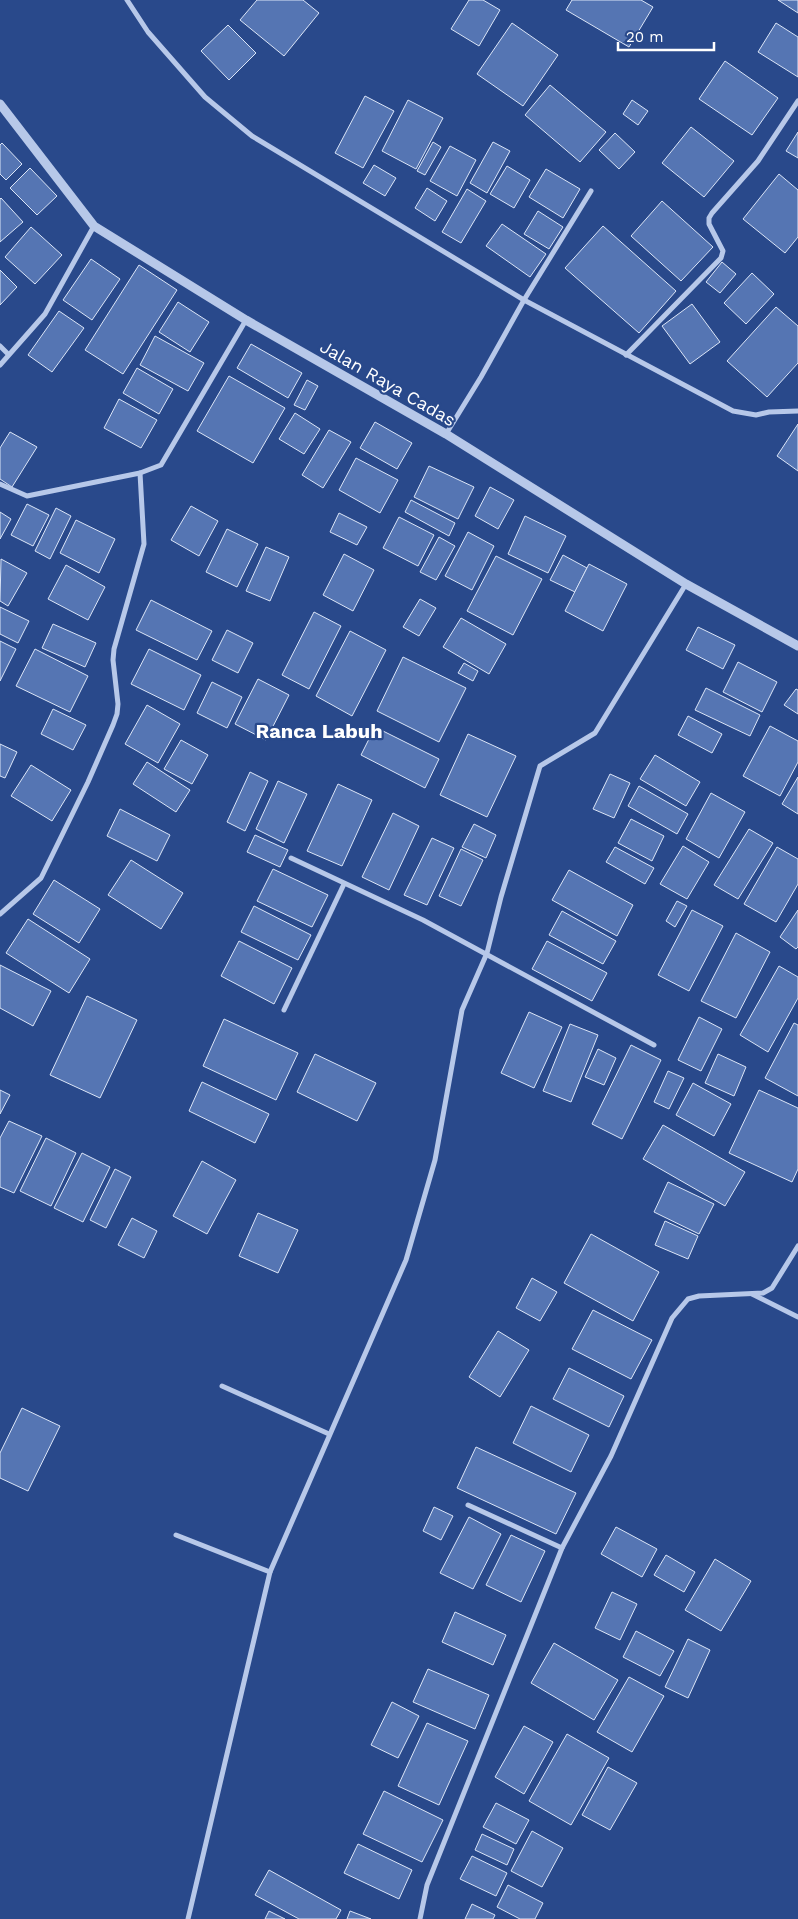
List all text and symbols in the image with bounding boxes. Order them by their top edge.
scale bar [618,20,714,52]
text: 20 m [626,28,664,46]
street label: Jalan Raya Cadas [316,336,460,430]
district label: Ranca Labuh [255,719,383,743]

